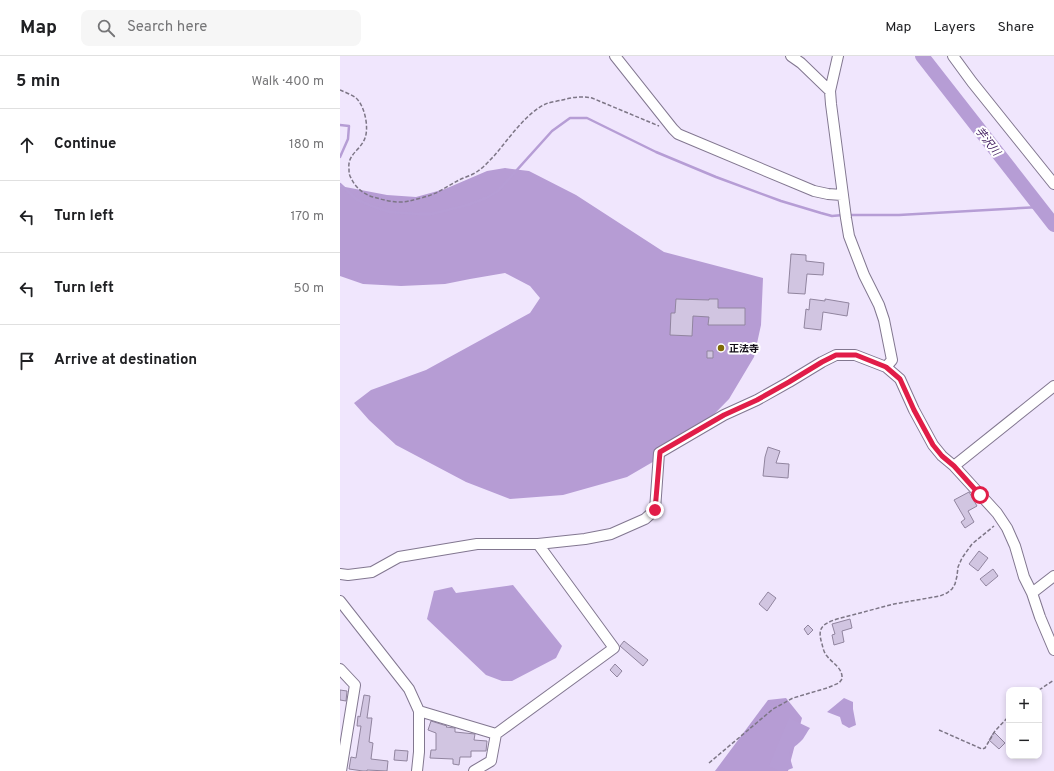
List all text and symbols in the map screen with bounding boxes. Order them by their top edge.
search box [81,10,361,46]
text: Map [20,16,57,40]
icon: search [95,17,117,39]
text: Search here [127,18,207,37]
text: Map [885,19,911,36]
text: Layers [933,19,975,36]
text: Share [997,19,1034,36]
text: 5 min [16,71,60,93]
text: Walk · 400 m [251,74,324,90]
water label: 芋沢川 [972,124,1004,160]
icon: ahead [16,134,38,156]
text: Continue [54,135,116,154]
text: 180 m [289,137,324,153]
icon: left [16,206,38,228]
text: Turn left [54,207,114,226]
text: 170 m [290,209,324,225]
icon: left [16,278,38,300]
text: Turn left [54,279,114,298]
text: 50 m [294,281,324,297]
marker: 正法寺 [716,343,726,353]
place label: 正法寺 [729,343,759,356]
icon: arrive [16,350,38,372]
text: Arrive at destination [54,351,197,370]
route start [971,486,989,504]
route end [646,501,664,519]
map controls [1006,687,1042,759]
button: + [1006,687,1042,723]
button: − [1006,723,1042,759]

